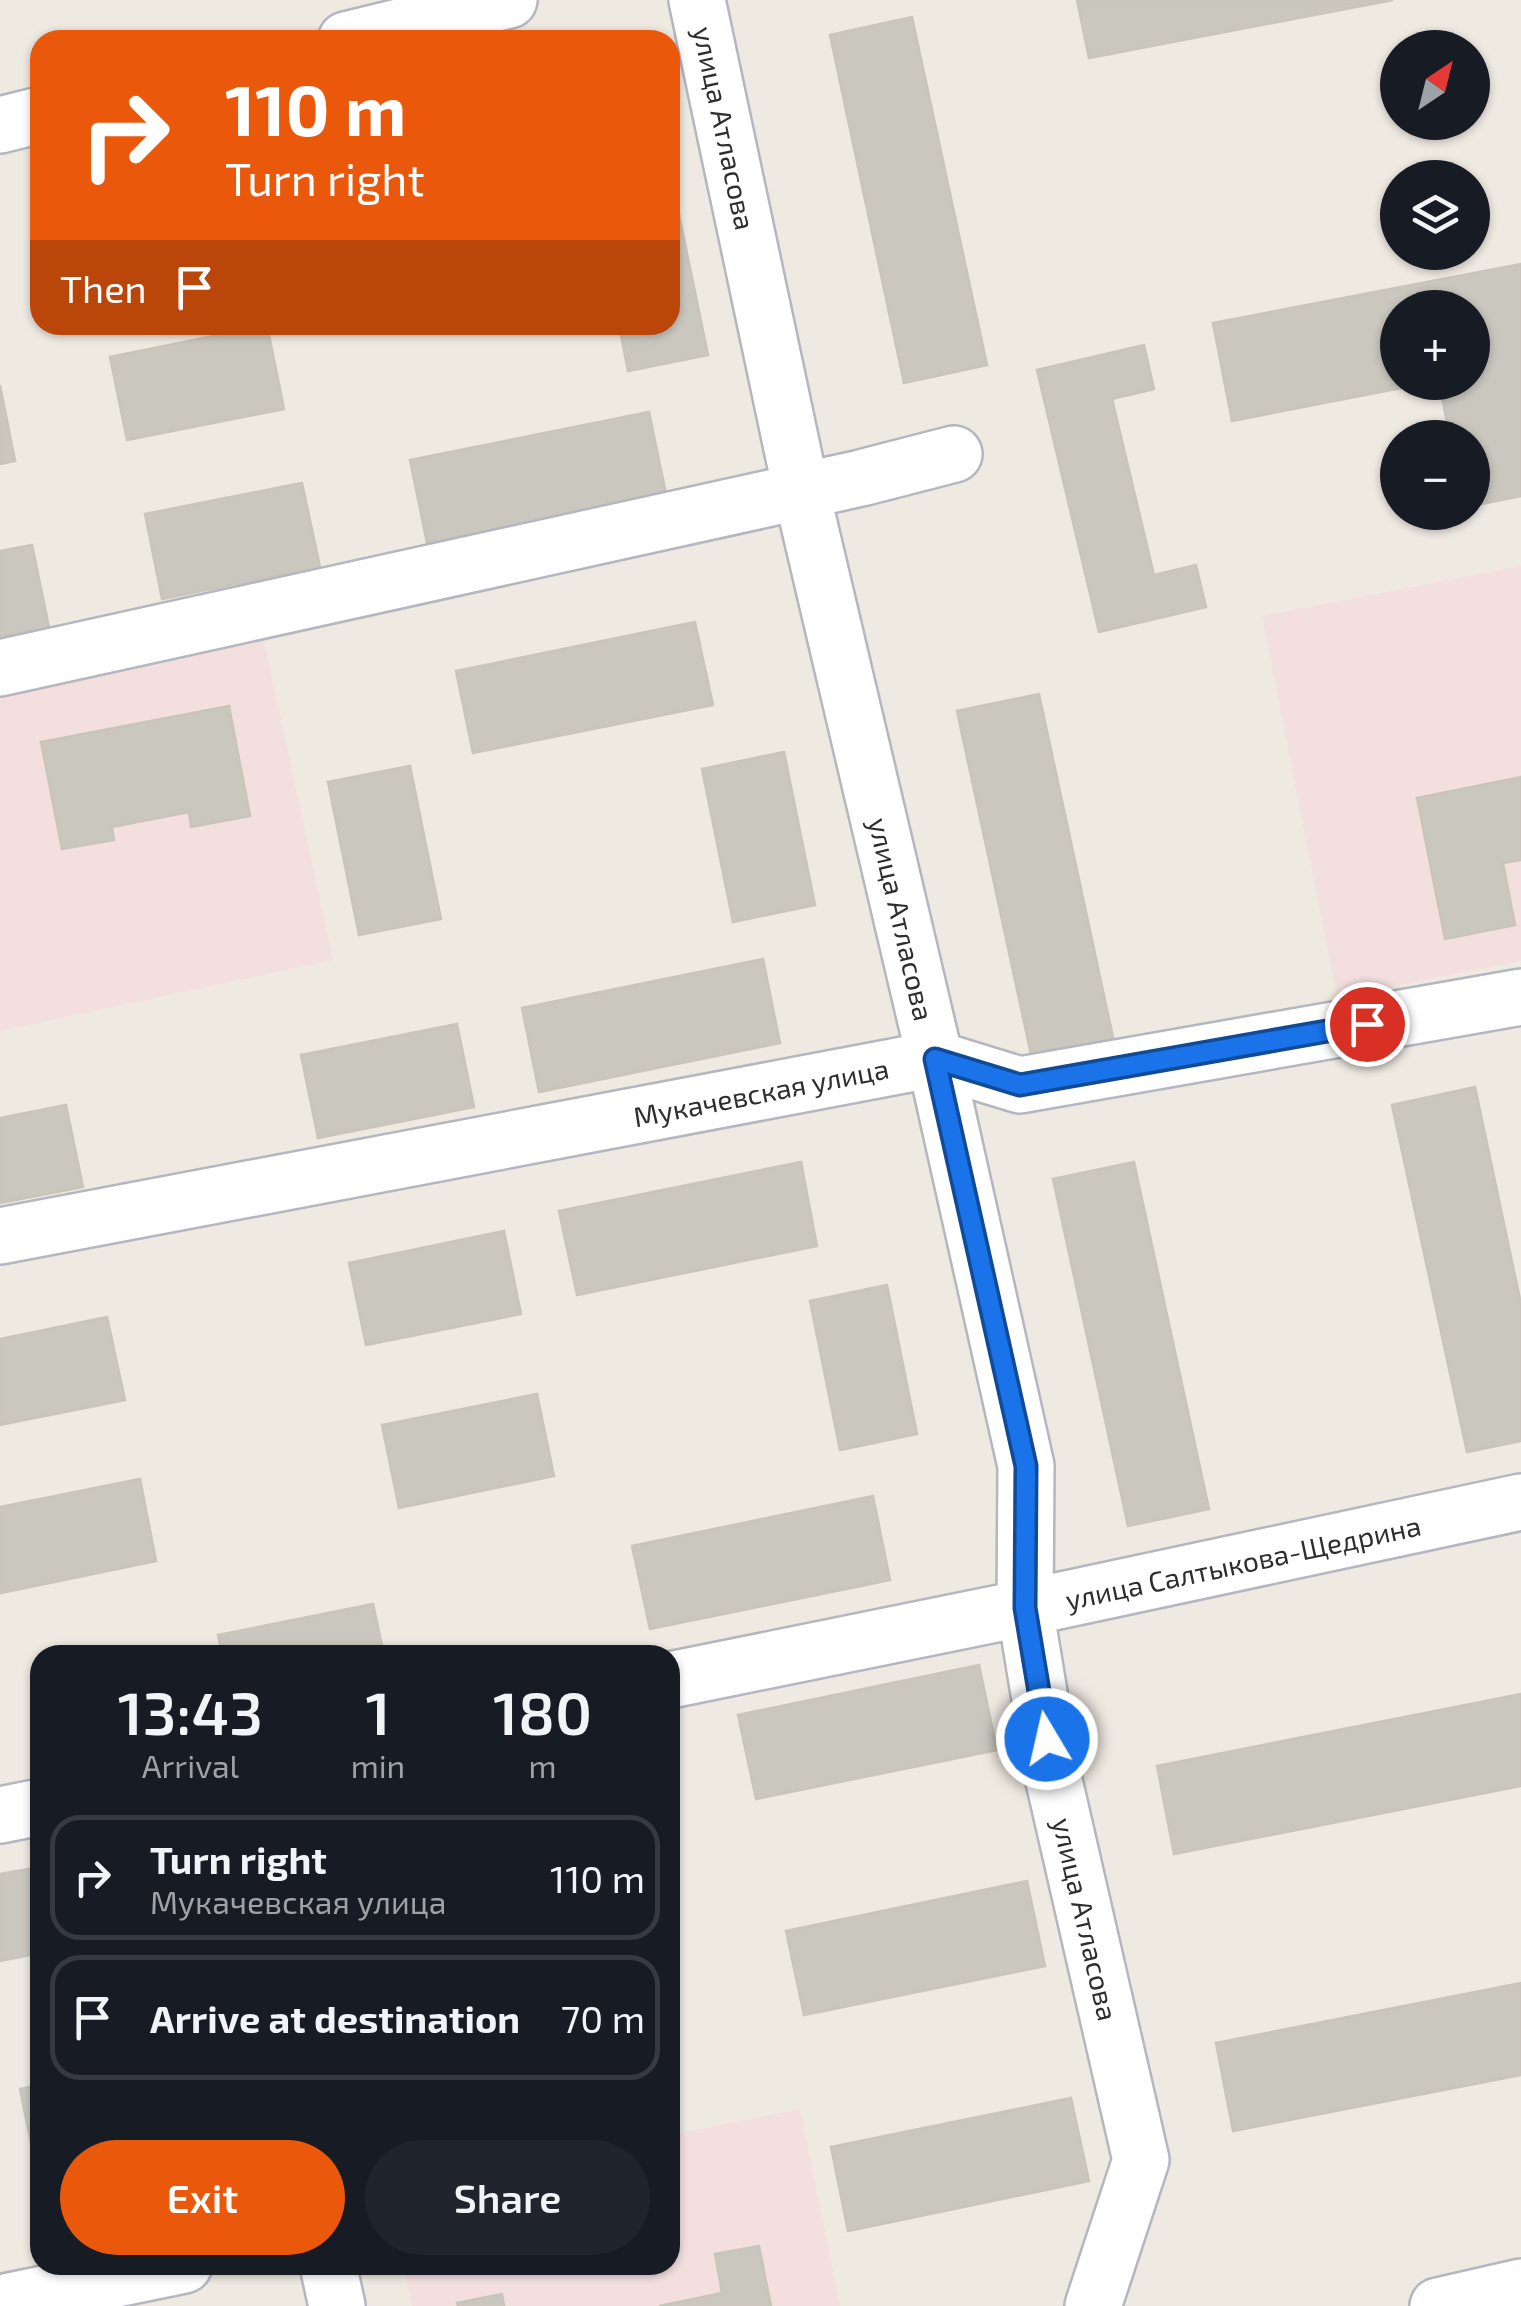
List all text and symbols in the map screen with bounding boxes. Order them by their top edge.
street label: улица Атласова [687,23,763,233]
north arrow [1380,30,1490,140]
map controls [1380,30,1490,530]
text: 110 m [225,66,406,150]
icon: right [60,70,190,200]
text: Turn right [225,151,425,205]
button: layers [1380,160,1490,270]
icon: arrive [167,260,222,315]
text: Then [60,265,147,311]
button: + [1380,290,1490,400]
button: − [1380,420,1490,530]
street label: улица Атласова [862,814,942,1024]
pin [1325,982,1410,1067]
icon: arrive [1340,997,1395,1052]
street label: Мукачевская улица [630,1051,892,1133]
street label: улица Салтыкова-Щедрина [1062,1508,1424,1616]
text: 13:43 [118,1675,263,1747]
text: 1 [365,1675,390,1747]
text: 180 [493,1675,592,1747]
position arrow [995,1687,1099,1791]
text: Arrival [142,1746,239,1784]
text: min [351,1746,405,1784]
text: m [529,1746,557,1784]
street label: улица Атласова [1046,1814,1126,2024]
text: Turn right [150,1836,327,1882]
icon: right [65,1850,120,1905]
text: 110 m [550,1855,645,1901]
text: Мукачевская улица [150,1882,446,1920]
icon: arrive [65,1990,120,2045]
text: Arrive at destination [150,1995,520,2041]
text: 70 m [561,1995,645,2041]
button: Exit [60,2140,345,2255]
button: Share [365,2140,650,2255]

